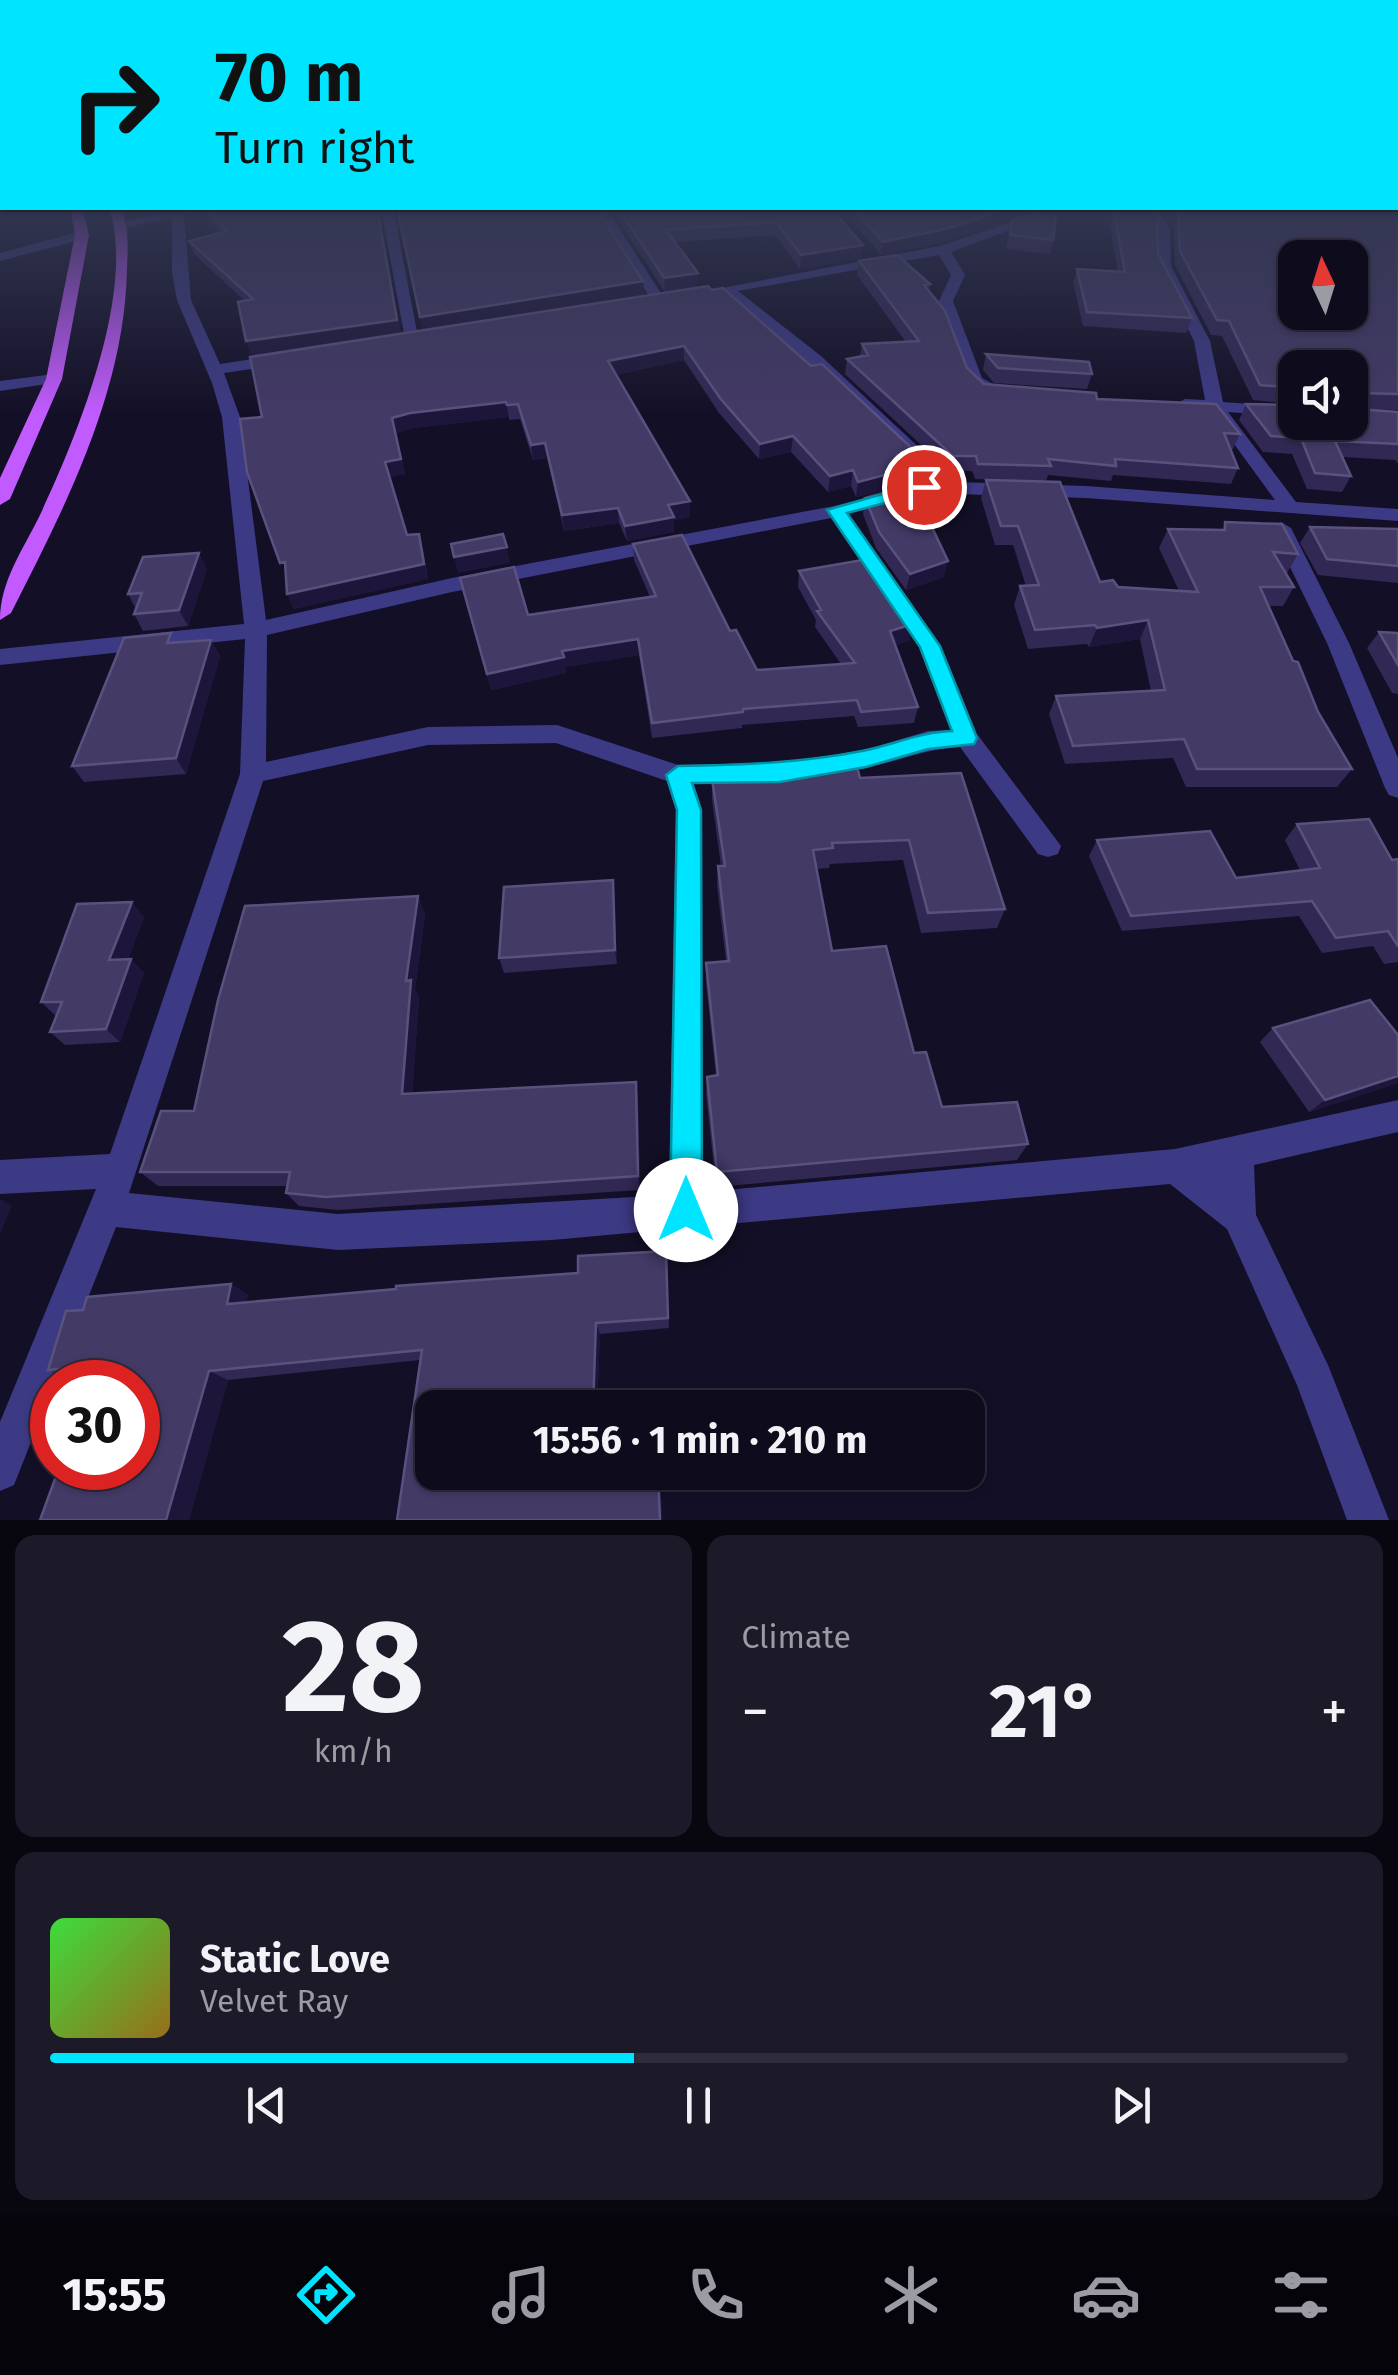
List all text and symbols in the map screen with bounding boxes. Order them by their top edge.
text: 70 m [215,36,364,120]
icon: right [50,40,180,170]
text: Turn right [215,121,414,175]
north arrow [1278,240,1368,330]
map controls [1278,240,1368,440]
button: sound [1278,350,1368,440]
pin [882,445,967,530]
icon: arrive [897,460,952,515]
position arrow [634,1158,738,1262]
speed limit sign: 30 [30,1360,160,1490]
text: 15:56 · 1 min · 210 m [533,1417,867,1463]
text: 28 [282,1589,425,1745]
text: Climate [742,1618,851,1656]
text: 21° [989,1667,1100,1757]
text: − [742,1679,769,1745]
text: + [1321,1679,1348,1745]
text: km/h [314,1732,393,1770]
text: Static Love [200,1936,390,1982]
text: Velvet Ray [200,1982,348,2020]
icon: previous [239,2078,294,2133]
icon: pause [671,2078,726,2133]
icon: next [1104,2078,1159,2133]
icon: directions [291,2260,361,2330]
icon: music [486,2260,556,2330]
icon: phone [681,2260,751,2330]
icon: climate [876,2260,946,2330]
icon: car [1071,2260,1141,2330]
icon: filters [1266,2260,1336,2330]
text: 15:55 [62,2268,167,2322]

